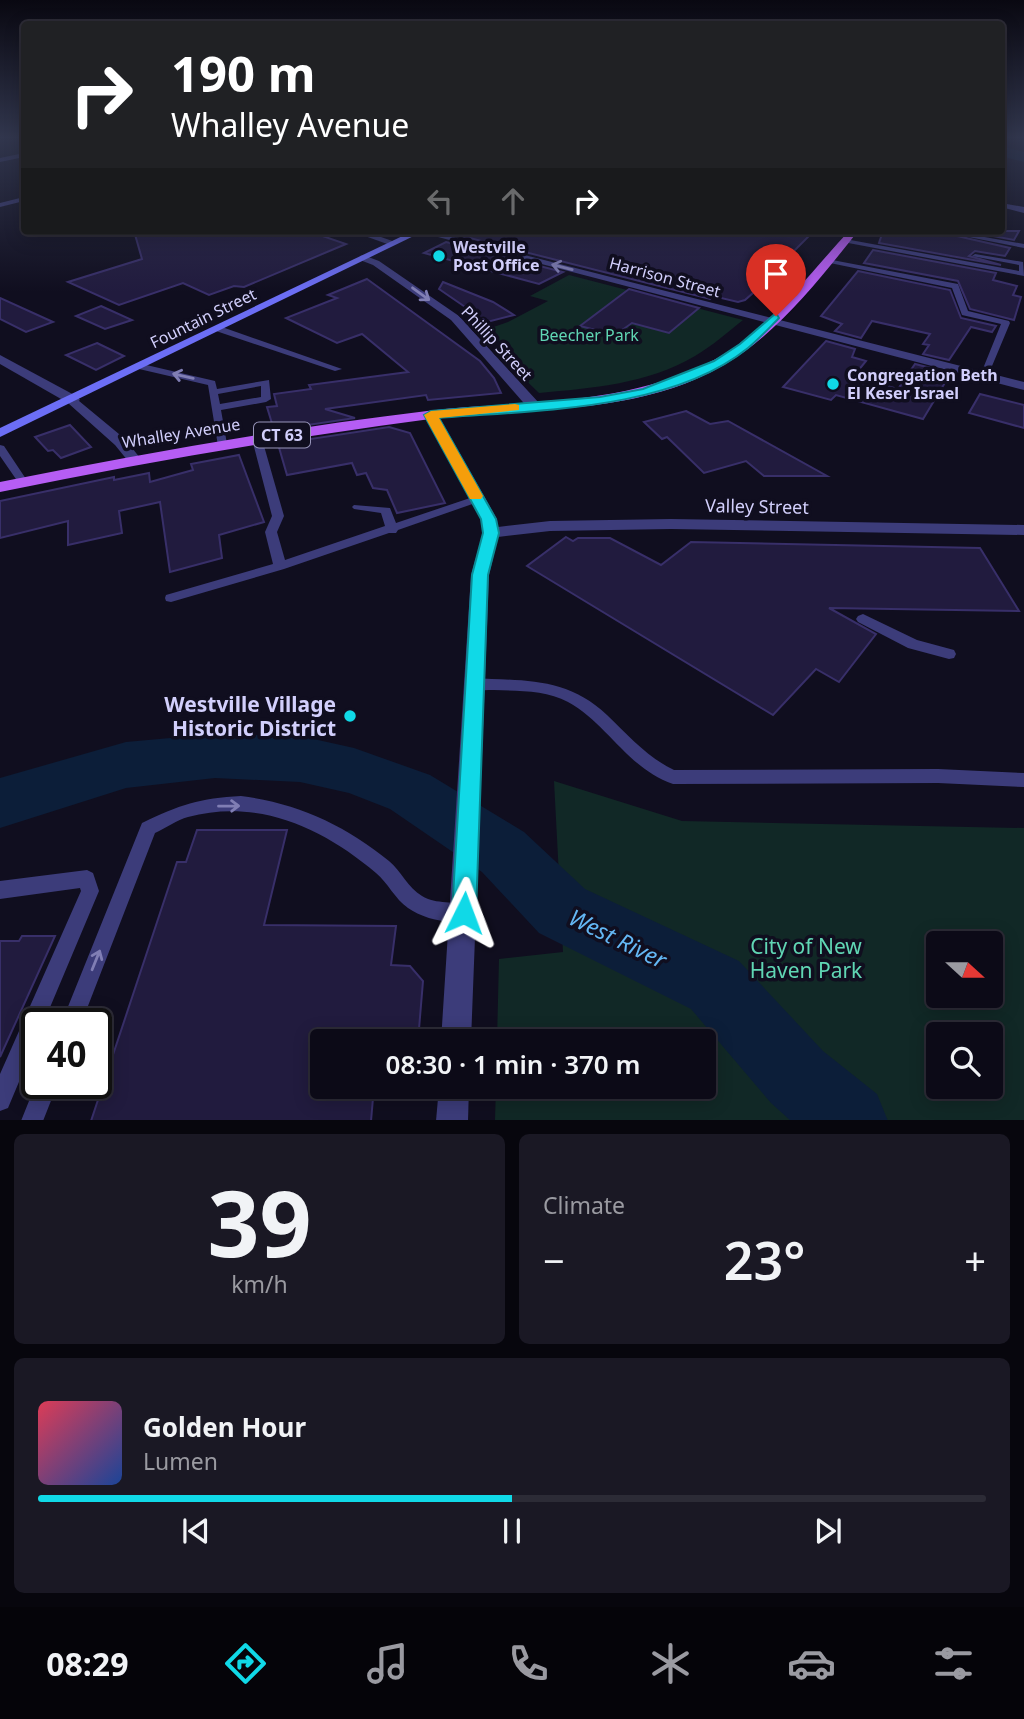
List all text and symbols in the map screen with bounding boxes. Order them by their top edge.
text: 190 m [171,40,316,106]
icon: right [56,49,147,140]
text: Whalley Avenue [171,103,409,146]
icon: left [421,182,459,220]
icon: ahead [494,182,532,220]
icon: right [567,182,605,220]
place label: Westville Post Office [453,236,540,276]
pin [746,244,806,316]
marker: Westville Post Office [431,248,447,264]
street label: Harrison Street [607,252,723,302]
icon: arrive [757,255,795,293]
one-way arrow [552,260,574,273]
street label: Fountain Street [146,283,260,353]
one-way arrow [412,286,430,301]
street label: Phillip Street [457,301,538,385]
park label: Beecher Park [539,324,639,346]
place label: Congregation Beth El Keser Israel [847,364,998,404]
one-way arrow [172,369,195,383]
marker: Congregation Beth El Keser Israel [825,376,841,392]
street label: Whalley Avenue [120,413,242,453]
road number: CT 63 [254,422,310,448]
street label: Valley Street [705,493,810,519]
place label: Westville Village Historic District [164,690,336,742]
marker: Westville Village Historic District [342,708,358,724]
one-way arrow [218,799,241,813]
position arrow [427,876,501,950]
water label: West River [564,901,673,976]
north arrow [926,931,1003,1008]
map controls [926,931,1003,1099]
park label: City of New Haven Park [750,932,863,984]
one-way arrow [90,950,103,972]
speed limit sign: 40 [21,1008,112,1099]
button: search [926,1022,1003,1099]
text: 08:30 · 1 min · 370 m [386,1046,640,1082]
text: 39 [207,1160,312,1284]
text: Climate [543,1189,625,1221]
text: 23° [724,1224,805,1295]
text: − [543,1234,565,1286]
text: + [964,1234,986,1286]
text: km/h [231,1268,288,1300]
text: Golden Hour [143,1409,306,1445]
text: Lumen [143,1445,218,1477]
icon: previous [177,1512,215,1550]
icon: pause [493,1512,531,1550]
icon: next [809,1512,847,1550]
icon: directions [221,1639,270,1688]
icon: music [363,1639,412,1688]
icon: phone [504,1639,553,1688]
icon: climate [646,1639,695,1688]
icon: car [787,1639,836,1688]
icon: filters [929,1639,978,1688]
text: 08:29 [46,1642,128,1685]

